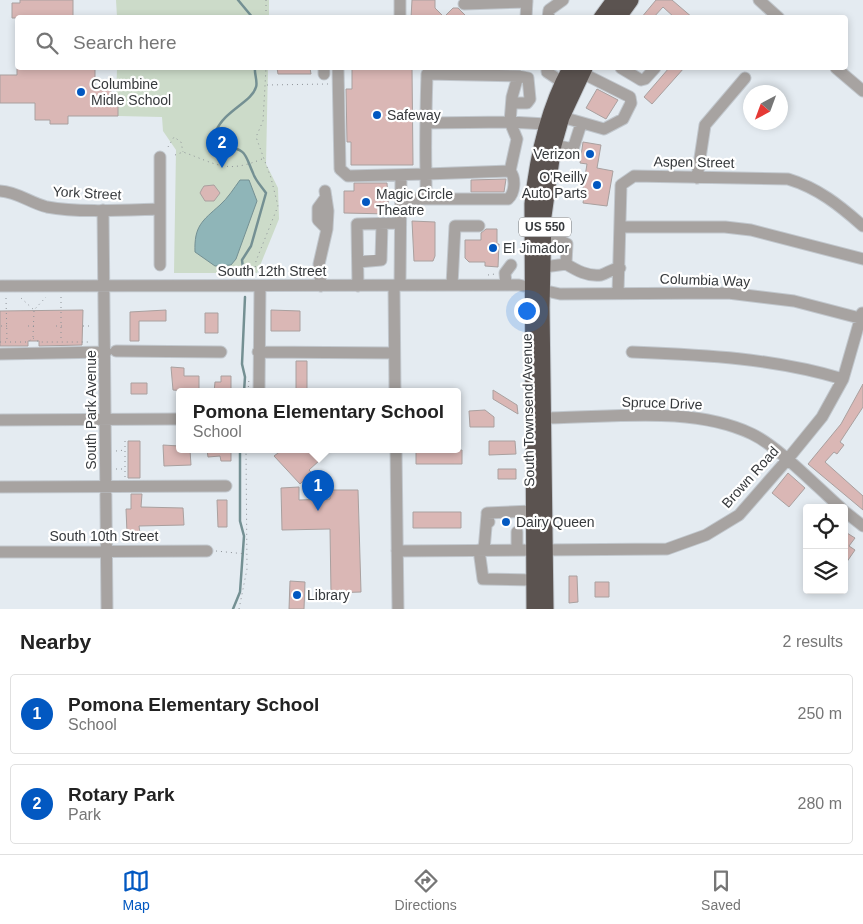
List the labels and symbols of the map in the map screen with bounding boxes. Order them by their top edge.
place label: Columbine Midle School [91,76,171,108]
north arrow [743,85,788,130]
marker: Columbine Midle School [75,86,87,98]
place label: Safeway [387,107,441,123]
marker: Safeway [371,109,383,121]
pin: 2 [206,127,238,168]
place label: Verizon [533,146,580,162]
marker: Verizon [584,148,596,160]
street label: Aspen Street [653,153,735,171]
place label: O'Reilly Auto Parts [522,169,587,201]
marker: O'Reilly Auto Parts [591,179,603,191]
street label: York Street [52,183,122,203]
place label: Magic Circle Theatre [376,186,453,218]
marker: Magic Circle Theatre [360,196,372,208]
road number: US 550 [519,218,571,236]
place label: El Jimador [503,240,569,256]
marker: El Jimador [487,242,499,254]
street label: South 12th Street [218,263,327,279]
street label: Columbia Way [659,270,751,290]
your location [514,298,540,324]
street label: South Townsend Avenue [519,333,537,487]
street label: South Park Avenue [83,350,99,470]
street label: Spruce Drive [621,394,703,412]
street label: Brown Road [718,443,782,511]
pin: 1 [302,470,334,511]
place label: Dairy Queen [516,514,595,530]
marker: Dairy Queen [500,516,512,528]
street label: South 10th Street [50,528,159,544]
place label: Library [307,587,350,603]
marker: Library [291,589,303,601]

